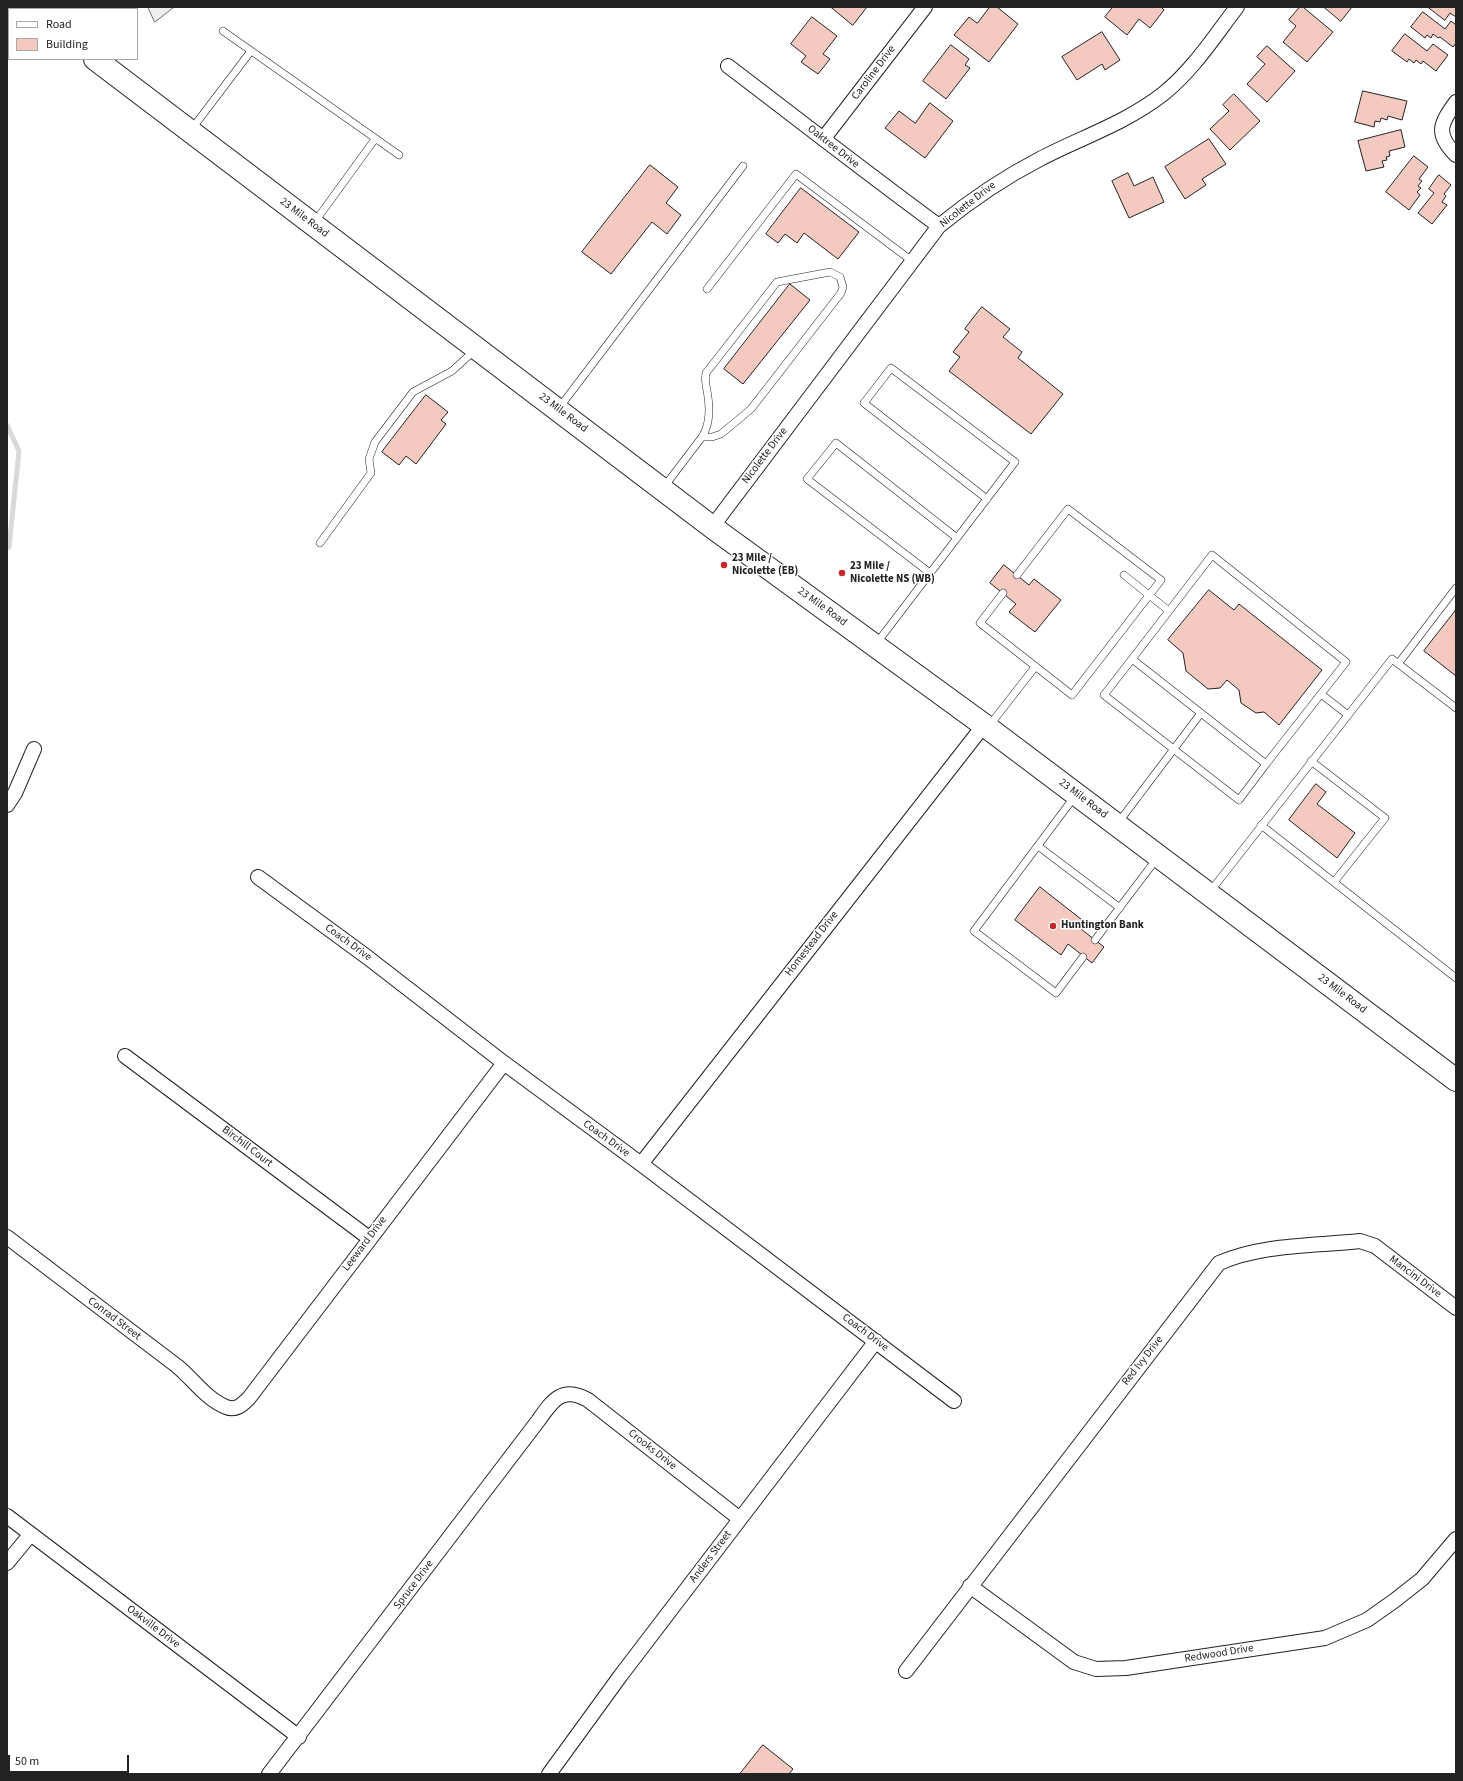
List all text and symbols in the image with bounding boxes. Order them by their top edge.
legend [8,8,138,60]
text: Road [46,16,72,33]
text: Building [46,36,88,53]
street label: Caroline Drive [849,43,899,103]
street label: Oaktree Drive [804,123,862,171]
street label: Nicolette Drive [937,179,999,231]
street label: 23 Mile Road [277,195,331,241]
street label: 23 Mile Road [536,390,590,436]
street label: Nicolette Drive [739,425,791,487]
place label: 23 Mile / Nicolette (EB) [732,552,798,578]
marker: 23 Mile / Nicolette (EB) [719,560,729,570]
place label: 23 Mile / Nicolette NS (WB) [850,560,935,586]
marker: 23 Mile / Nicolette NS (WB) [837,568,847,578]
street label: 23 Mile Road [795,585,849,629]
street label: 23 Mile Road [1056,776,1110,822]
street label: Homestead Drive [783,909,841,979]
place label: Huntington Bank [1061,919,1144,933]
marker: Huntington Bank [1048,921,1058,931]
street label: Coach Drive [322,922,374,964]
street label: 23 Mile Road [1315,971,1369,1017]
street label: Coach Drive [580,1118,632,1160]
street label: Birchill Court [219,1124,275,1170]
street label: Leeward Drive [340,1214,390,1274]
street label: Mancini Drive [1386,1253,1444,1301]
street label: Conrad Street [85,1295,143,1343]
street label: Coach Drive [839,1311,891,1355]
street label: Red Ivy Drive [1120,1334,1166,1388]
street label: Crooks Drive [625,1427,679,1473]
street label: Anders Street [687,1528,735,1586]
street label: Spruce Drive [391,1558,437,1612]
street label: Oakville Drive [124,1603,182,1651]
street label: Redwood Drive [1184,1642,1254,1666]
scale bar [10,1747,131,1773]
text: 50 m [15,1753,39,1770]

